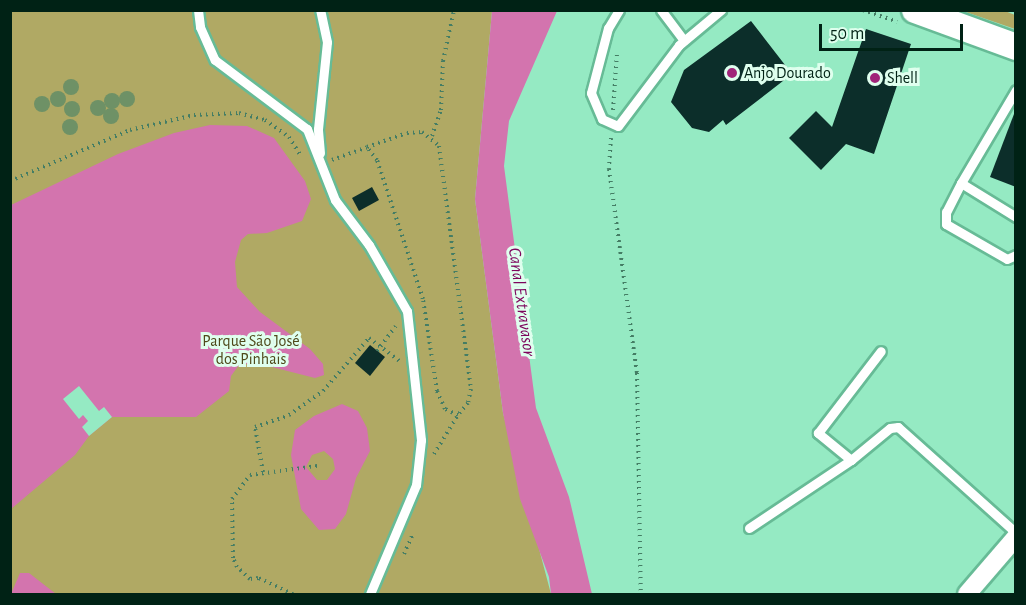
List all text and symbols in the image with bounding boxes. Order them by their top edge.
scale bar [822,12,966,50]
text: 50 m [830,25,864,43]
place label: Anjo Dourado [744,63,831,83]
marker: Anjo Dourado [725,66,739,80]
place label: Shell [887,68,918,88]
marker: Shell [868,71,882,85]
water label: Canal Extravasor [503,246,539,358]
park label: Parque São José dos Pinhais [202,331,300,369]

